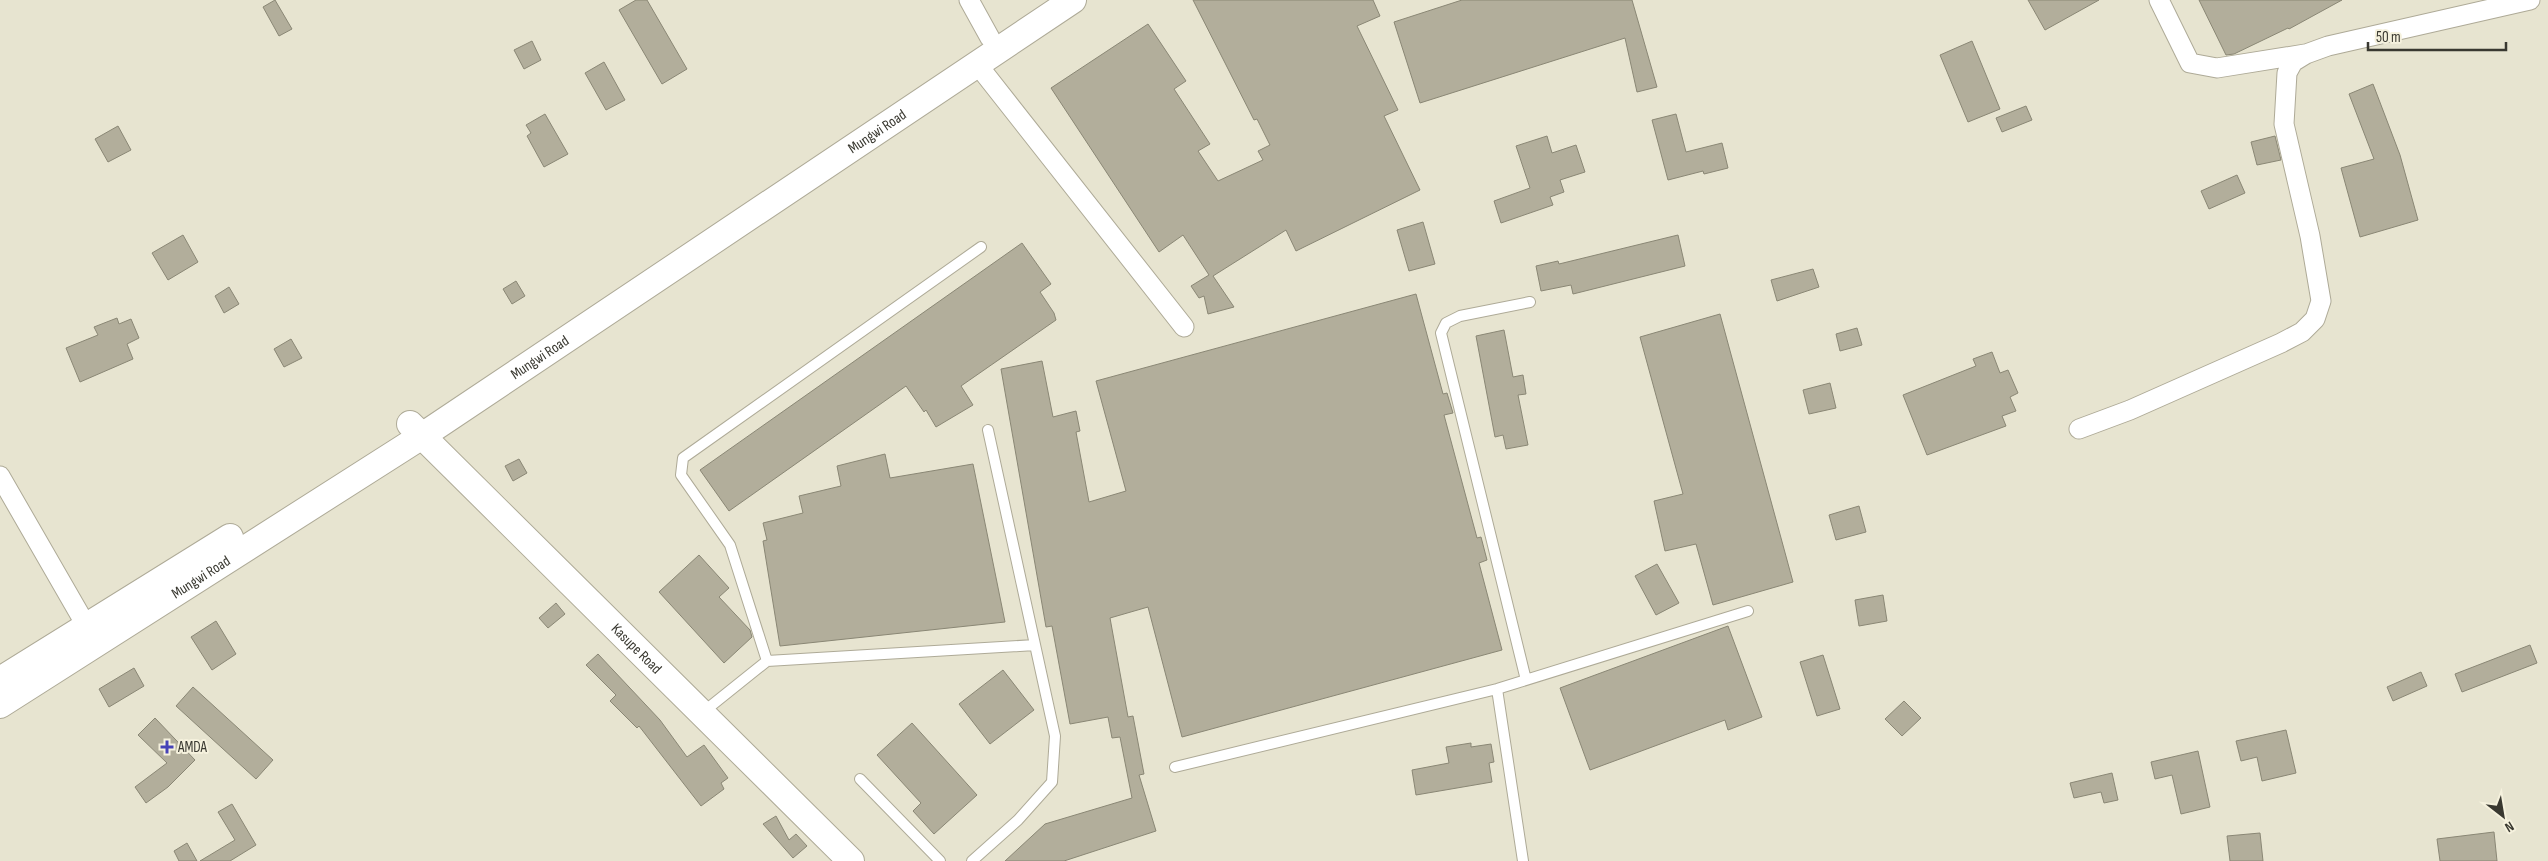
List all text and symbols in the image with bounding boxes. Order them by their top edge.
scale bar [2368,20,2506,52]
text: 50 m [2376,28,2401,47]
street label: Mungwi Road [844,105,910,158]
street label: Mungwi Road [507,331,572,384]
street label: Mungwi Road [168,551,234,603]
street label: Kasupe Road [607,619,666,678]
place label: AMDA [177,738,208,757]
marker: AMDA [160,740,174,754]
north arrow [2478,791,2528,841]
text: N [2502,818,2517,836]

